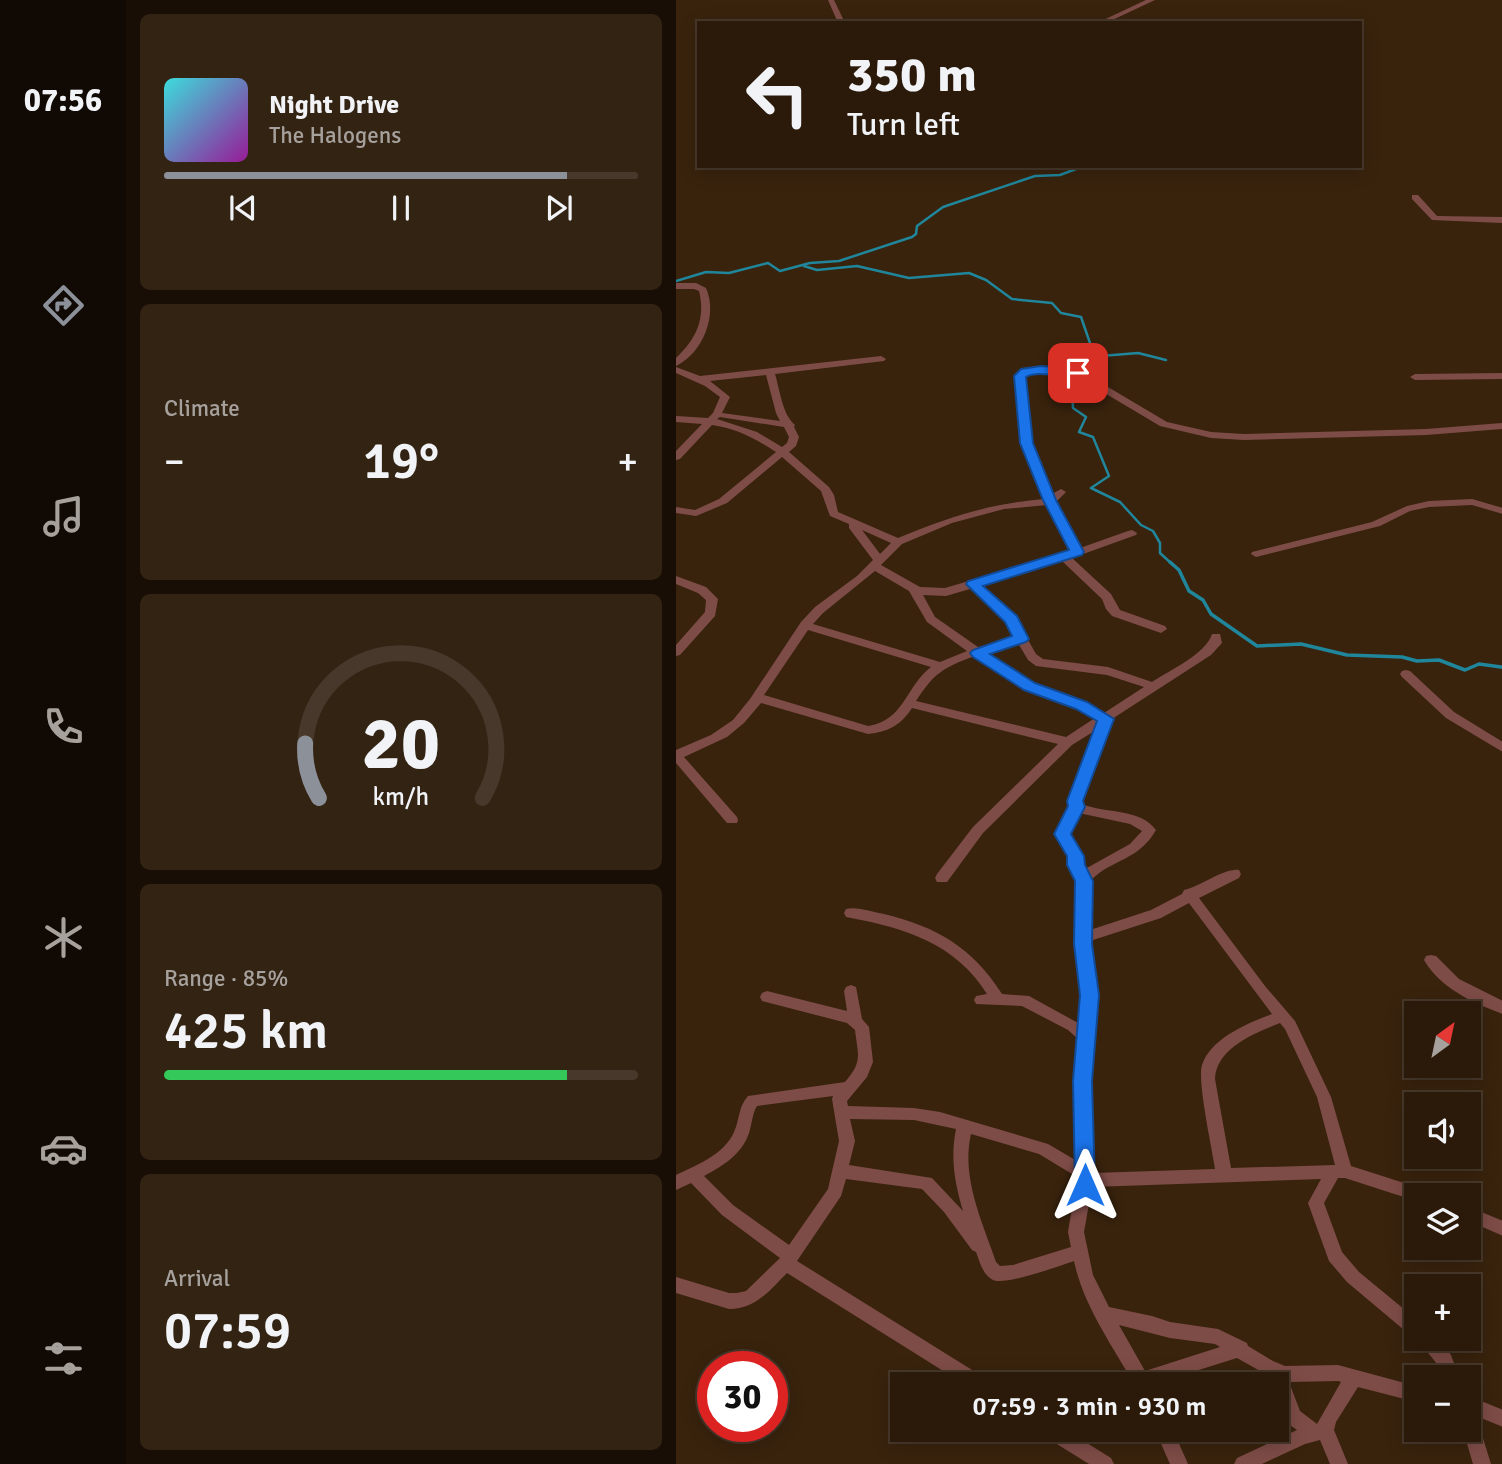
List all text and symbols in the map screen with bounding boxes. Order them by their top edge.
text: 350 m [847,45,977,105]
icon: left [732,49,823,140]
text: 07:56 [24,81,102,120]
text: Night Drive [269,89,399,121]
text: Turn left [847,105,960,144]
text: The Halogens [269,121,401,150]
icon: previous [224,189,262,227]
icon: pause [382,189,420,227]
icon: next [540,189,578,227]
icon: directions [39,281,88,330]
pin [1048,343,1108,403]
icon: arrive [1059,354,1097,392]
text: Climate [164,394,240,423]
text: 19° [363,429,439,493]
text: − [164,438,185,485]
text: + [617,438,638,485]
icon: music [39,492,88,541]
text: 20 [362,700,440,789]
icon: phone [39,702,88,751]
text: km/h [373,781,429,812]
icon: climate [39,913,88,962]
text: Range · 85% [164,964,288,993]
text: 425 km [164,999,328,1063]
north arrow [1404,1001,1481,1078]
map controls [1404,1001,1481,1442]
button: sound [1404,1092,1481,1169]
icon: car [39,1124,88,1173]
position arrow [1048,1148,1122,1222]
button: layers [1404,1183,1481,1260]
text: Arrival [164,1264,230,1293]
button: + [1404,1274,1481,1351]
text: 07:59 [164,1299,291,1363]
icon: filters [39,1334,88,1383]
speed limit sign: 30 [697,1351,788,1442]
button: − [1404,1365,1481,1442]
text: 07:59 · 3 min · 930 m [973,1391,1206,1423]

